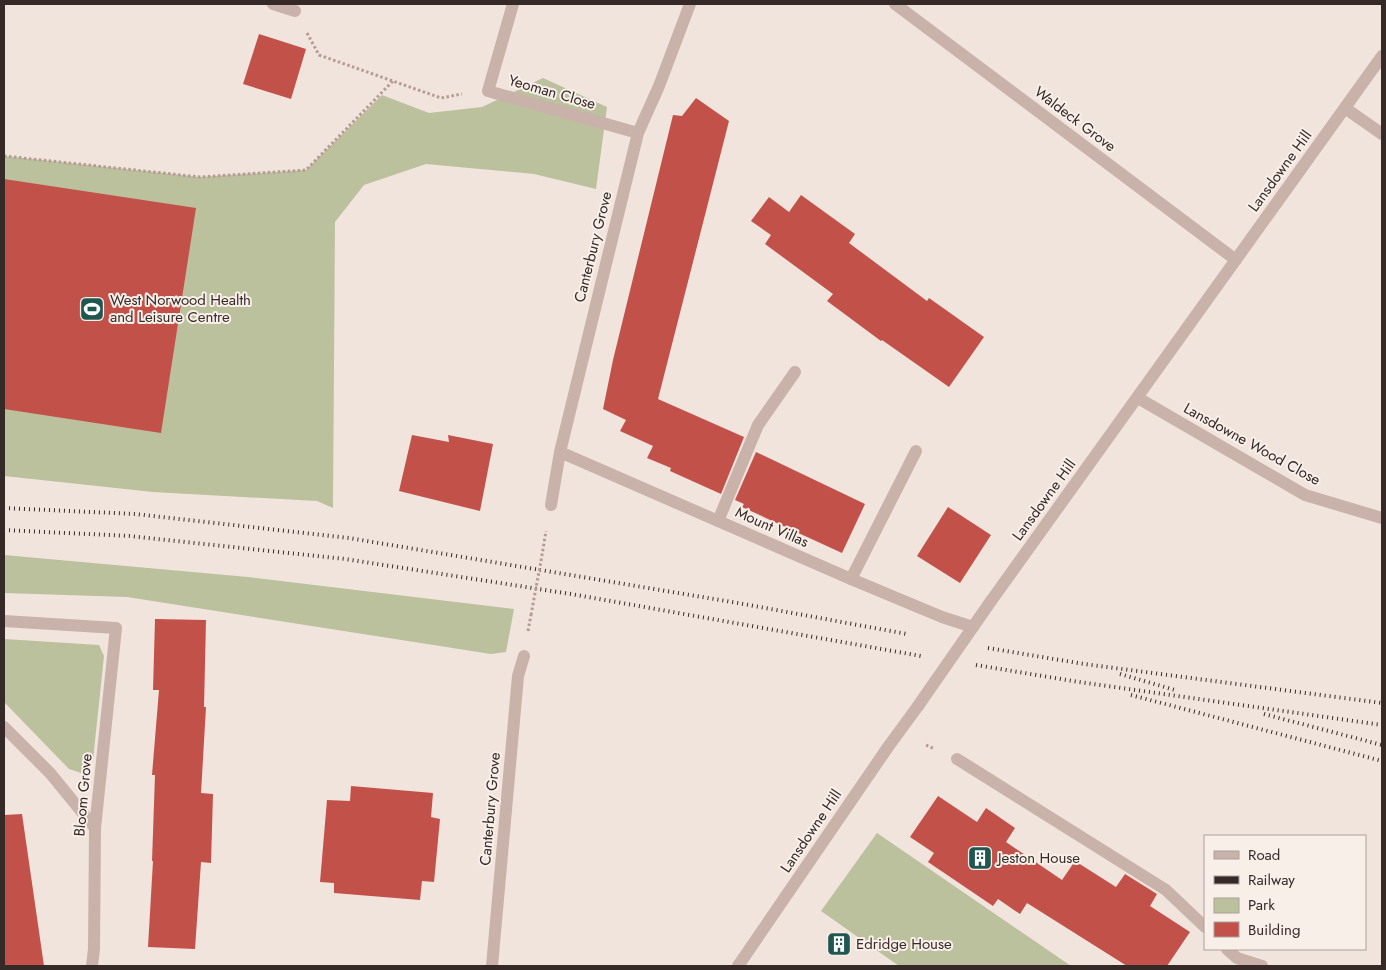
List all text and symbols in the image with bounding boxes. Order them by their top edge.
street label: Yeoman Close [506,69,598,115]
street label: Waldeck Grove [1030,81,1121,157]
street label: Lansdowne Hill [1243,126,1317,216]
street label: Canterbury Grove [569,189,617,305]
place label: West Norwood Health and Leisure Centre [110,289,251,328]
sports icon: West Norwood Health and Leisure Centre [79,296,105,322]
street label: Lansdowne Wood Close [1180,397,1325,491]
street label: Lansdowne Hill [1007,455,1081,545]
street label: Mount Villas [732,501,812,553]
street label: Canterbury Grove [474,751,506,867]
street label: Bloom Grove [68,752,98,837]
street label: Lansdowne Hill [775,785,847,877]
legend [1204,835,1366,950]
text: Road [1248,844,1280,866]
building icon: Jeston House [967,845,993,871]
place label: Jeston House [996,847,1080,869]
text: Railway [1248,869,1295,891]
text: Park [1248,894,1275,916]
text: Building [1248,919,1300,941]
building icon: Edridge House [826,931,852,957]
place label: Edridge House [856,933,952,955]

